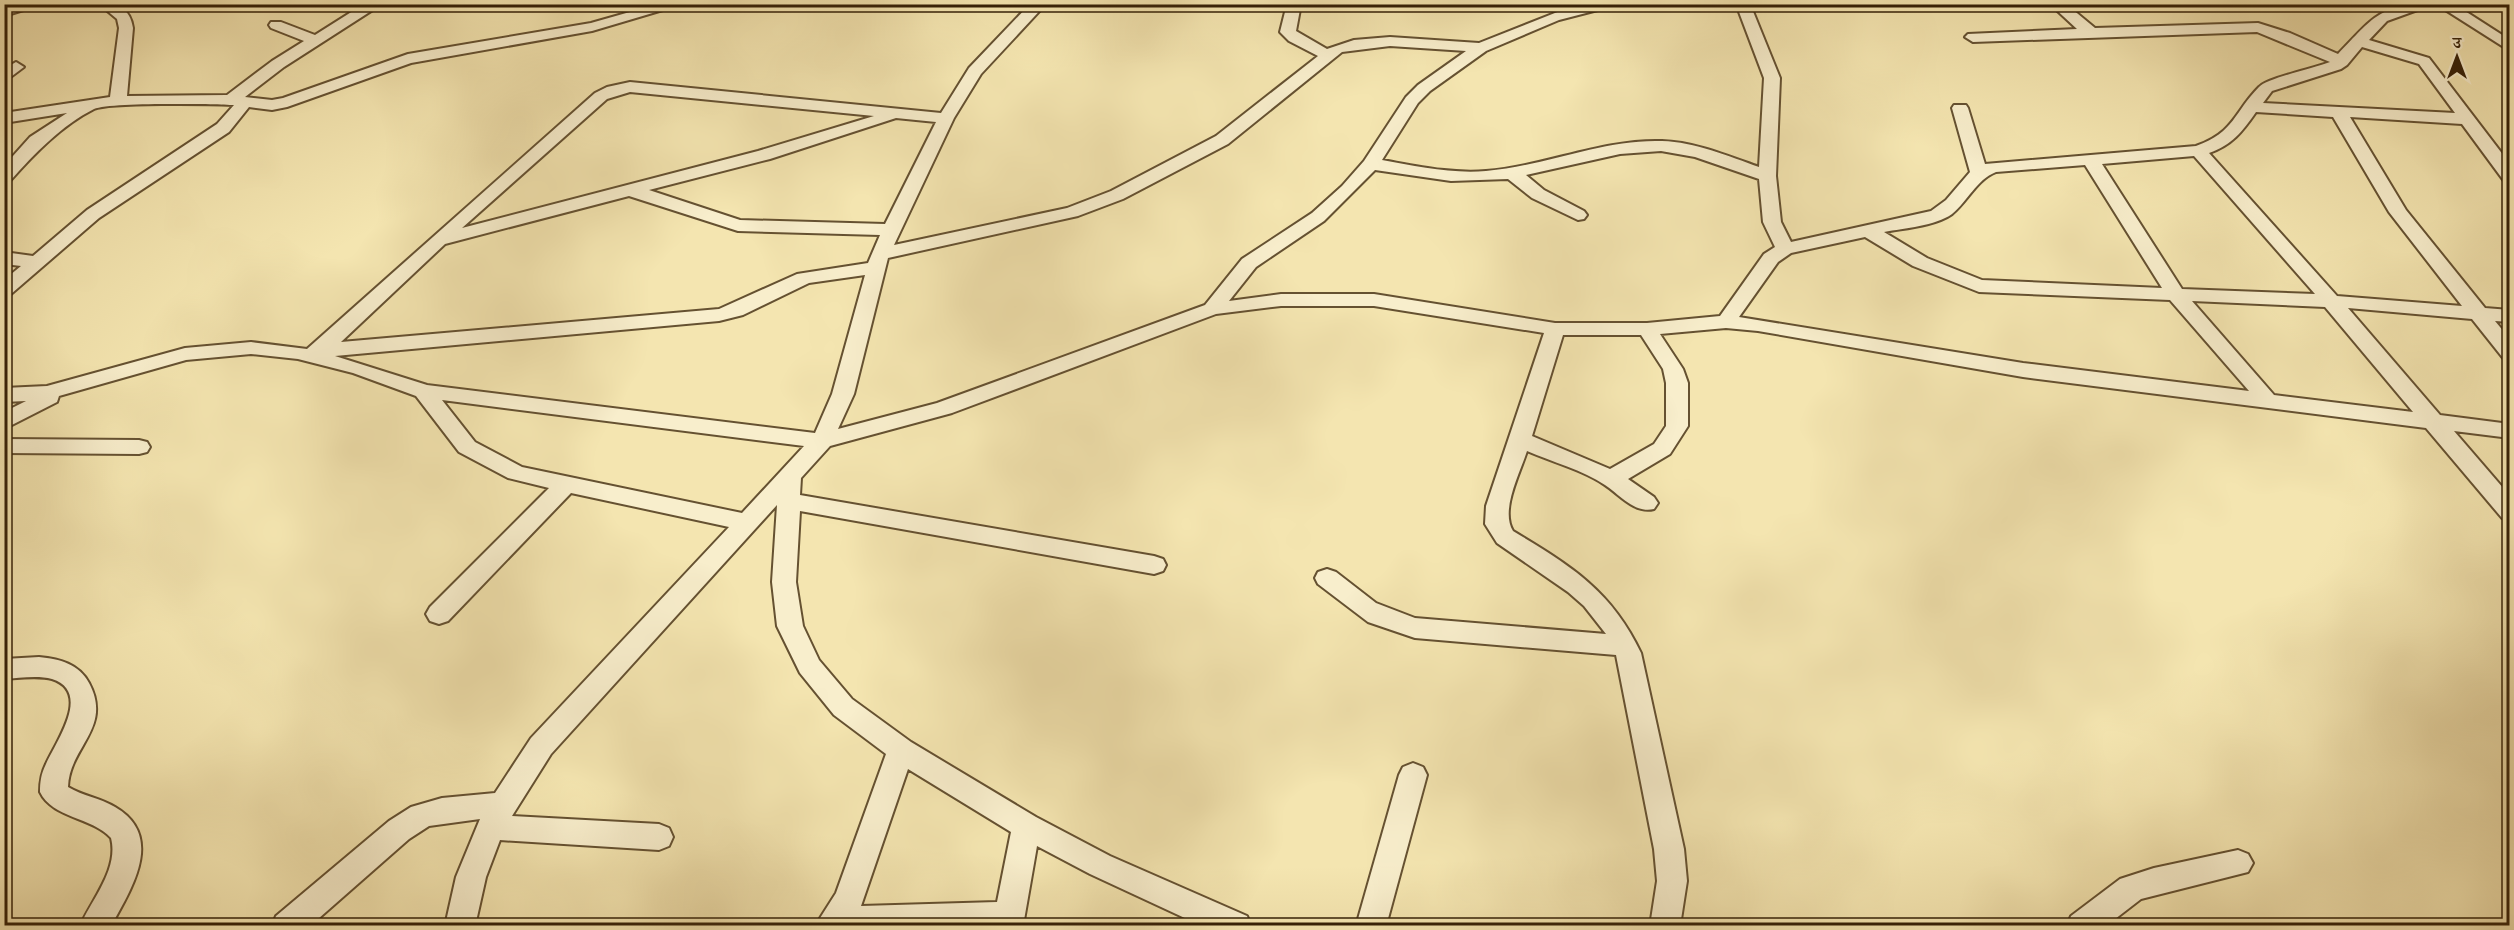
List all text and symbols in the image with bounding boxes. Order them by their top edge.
north arrow [2427,27,2487,87]
text: उ [2452,33,2463,52]

